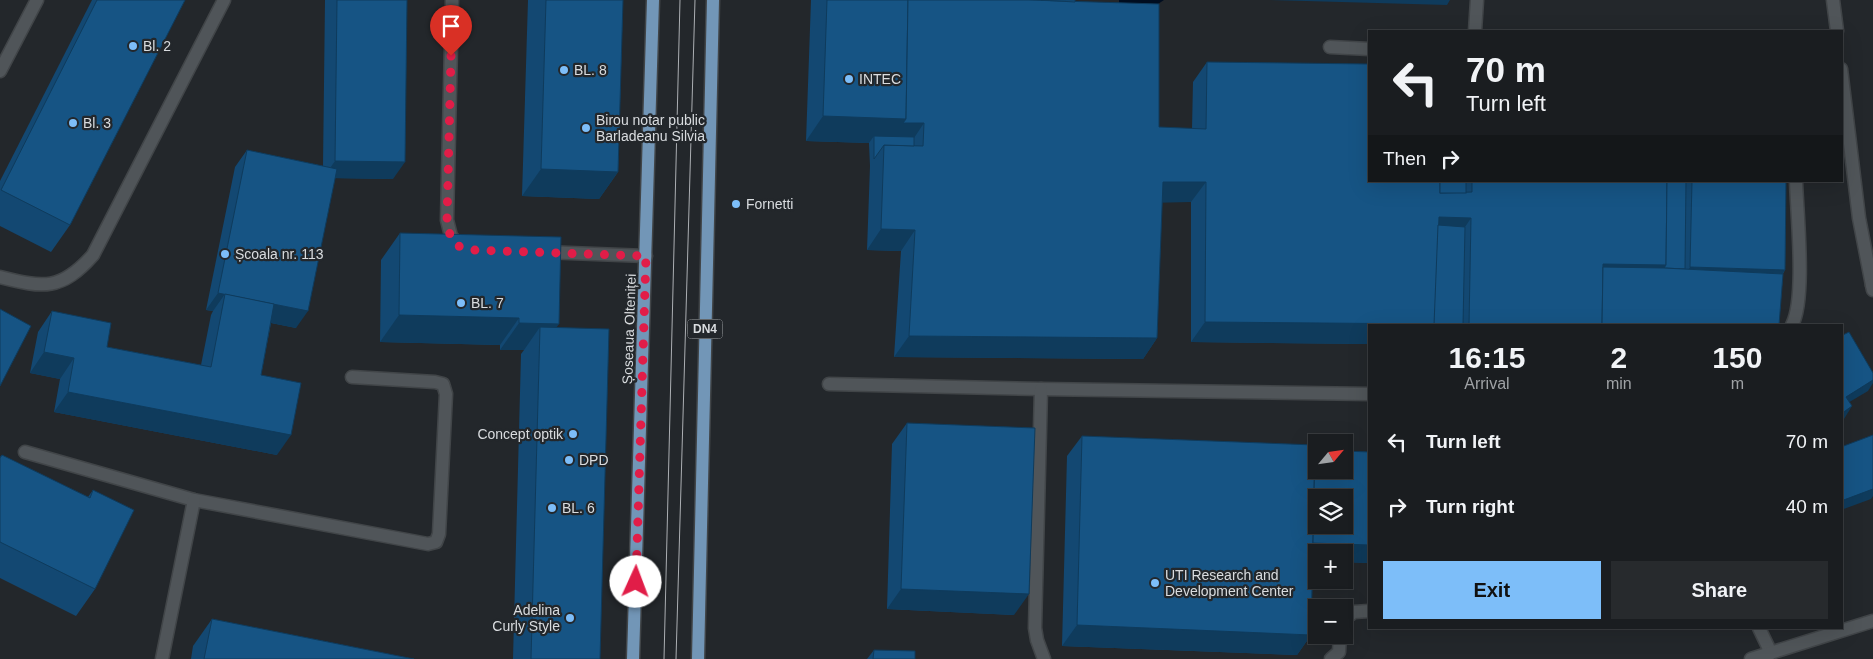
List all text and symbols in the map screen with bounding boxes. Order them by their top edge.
pin [430,5,472,56]
icon: arrive [437,12,465,40]
place label: Bl. 2 [143,38,171,54]
marker: Bl. 2 [127,40,139,52]
icon: left [1383,50,1448,115]
text: 70 m [1466,50,1546,89]
place label: BL. 8 [574,62,607,78]
marker: BL. 8 [558,64,570,76]
place label: INTEC [859,71,901,87]
marker: INTEC [843,73,855,85]
text: Turn left [1466,91,1546,116]
place label: Birou notar public Barladeanu Silvia [596,112,705,144]
place label: Bl. 3 [83,115,111,131]
marker: Bl. 3 [67,117,79,129]
marker: Birou notar public Barladeanu Silvia [580,122,592,134]
icon: right [1436,145,1464,173]
text: Then [1383,148,1426,169]
place label: Fornetti [746,196,793,212]
marker: Fornetti [730,198,742,210]
place label: Școala nr. 113 [235,246,324,262]
marker: Școala nr. 113 [219,248,231,260]
street label: Șoseaua Olteniței [619,273,639,385]
place label: BL. 7 [471,295,504,311]
marker: BL. 7 [455,297,467,309]
road number: DN4 [688,320,722,338]
text: 16:15 [1449,341,1525,374]
text: 2 [1610,341,1627,374]
text: 150 [1712,341,1762,374]
text: Arrival [1464,375,1510,392]
text: min [1606,375,1632,392]
text: m [1731,375,1744,392]
place label: Concept optik [477,426,564,442]
marker: Concept optik [567,428,579,440]
icon: left [1383,428,1411,456]
text: Turn left [1426,431,1501,452]
text: 70 m [1786,431,1828,452]
north arrow [1308,434,1352,479]
map controls [1308,434,1353,644]
place label: DPD [579,452,609,468]
marker: DPD [563,454,575,466]
button: layers [1308,489,1353,534]
icon: right [1383,493,1411,521]
text: Turn right [1426,496,1514,517]
text: 40 m [1786,496,1828,517]
place label: BL. 6 [562,500,595,516]
marker: BL. 6 [546,502,558,514]
button: + [1308,544,1353,589]
position arrow [609,555,661,607]
button: Exit [1383,561,1601,619]
button: Share [1611,561,1828,619]
place label: UTI Research and Development Center [1165,567,1294,599]
marker: UTI Research and Development Center [1149,577,1161,589]
button: − [1308,599,1353,644]
place label: Adelina Curly Style [492,602,560,634]
marker: Adelina Curly Style [564,612,576,624]

